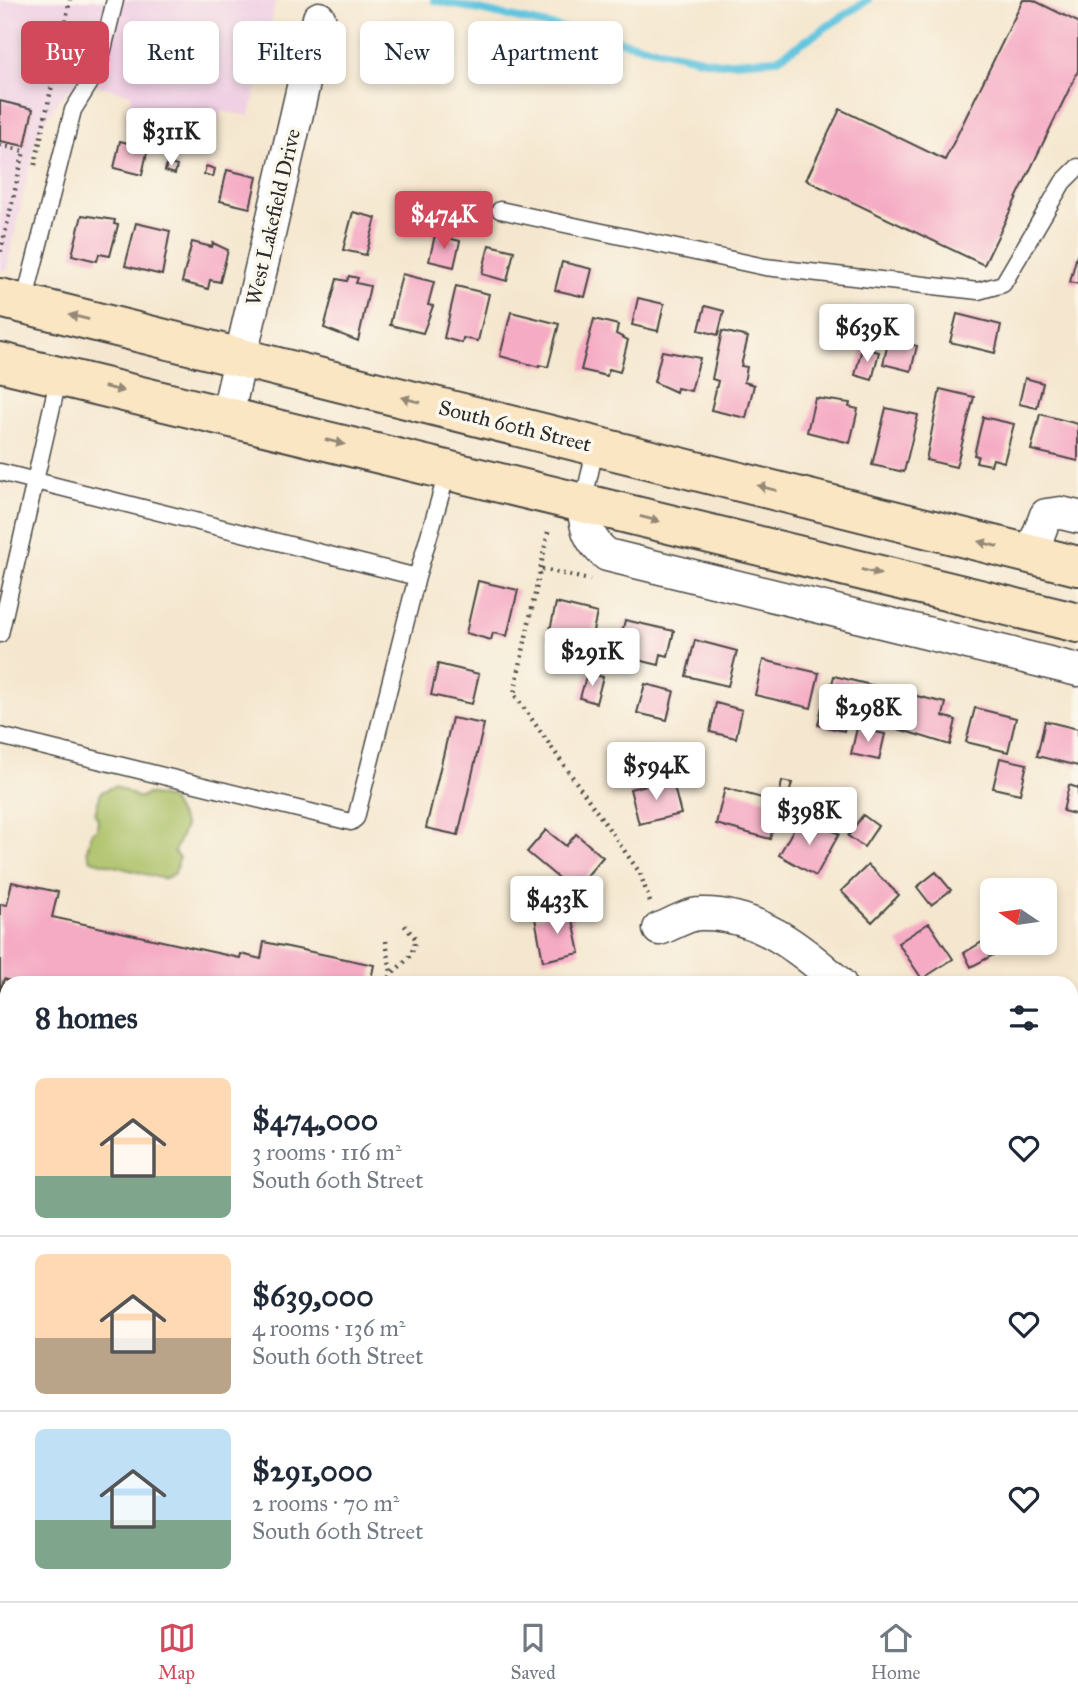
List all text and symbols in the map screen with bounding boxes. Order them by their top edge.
chip: Buy [21,21,109,84]
chip: Rent [123,21,219,84]
chip: Filters [233,21,346,84]
chip: New [360,21,454,84]
chip: Apartment [468,21,623,84]
pin: $311K [122,108,220,168]
text: $311K [142,117,200,145]
street label: West Lakefield Drive [240,126,306,308]
pin: $474K [395,191,493,251]
text: $474K [411,200,477,228]
pin: $639K [818,304,916,364]
one-way arrow [68,311,90,322]
text: $639K [835,313,899,341]
one-way arrow [103,384,125,395]
one-way arrow [400,394,422,405]
street label: South 60th Street [436,394,595,458]
one-way arrow [324,437,346,448]
one-way arrow [756,482,778,493]
one-way arrow [639,514,661,525]
one-way arrow [977,538,999,549]
one-way arrow [860,567,882,578]
pin: $291K [543,628,641,688]
text: $291K [561,637,623,665]
pin: $298K [819,684,917,744]
text: $298K [835,693,901,721]
pin: $594K [607,742,705,802]
text: $594K [623,751,689,779]
pin: $398K [760,788,858,847]
text: $398K [777,796,841,824]
pin: $433K [508,876,606,936]
north arrow [980,878,1057,956]
map controls [980,878,1057,955]
text: $433K [526,885,588,913]
icon: filters [1005,999,1043,1037]
text: 8 homes [35,1000,138,1036]
text: $474,000 [252,1102,378,1138]
icon: home [91,1106,175,1190]
icon: heart [1005,1129,1043,1167]
text: 3 rooms · 116 m² [252,1138,402,1166]
text: South 60th Street [252,1166,423,1194]
text: $639,000 [252,1278,374,1314]
icon: home [91,1282,175,1366]
icon: heart [1005,1305,1043,1343]
text: 4 rooms · 136 m² [252,1314,405,1342]
text: South 60th Street [252,1342,423,1370]
text: $291,000 [252,1453,373,1489]
icon: home [91,1457,175,1541]
icon: heart [1005,1480,1043,1518]
text: 2 rooms · 70 m² [252,1489,400,1517]
text: South 60th Street [252,1517,423,1545]
tab: Map [158,1619,196,1684]
tab: Saved [511,1619,556,1684]
tab: Home [871,1619,920,1684]

